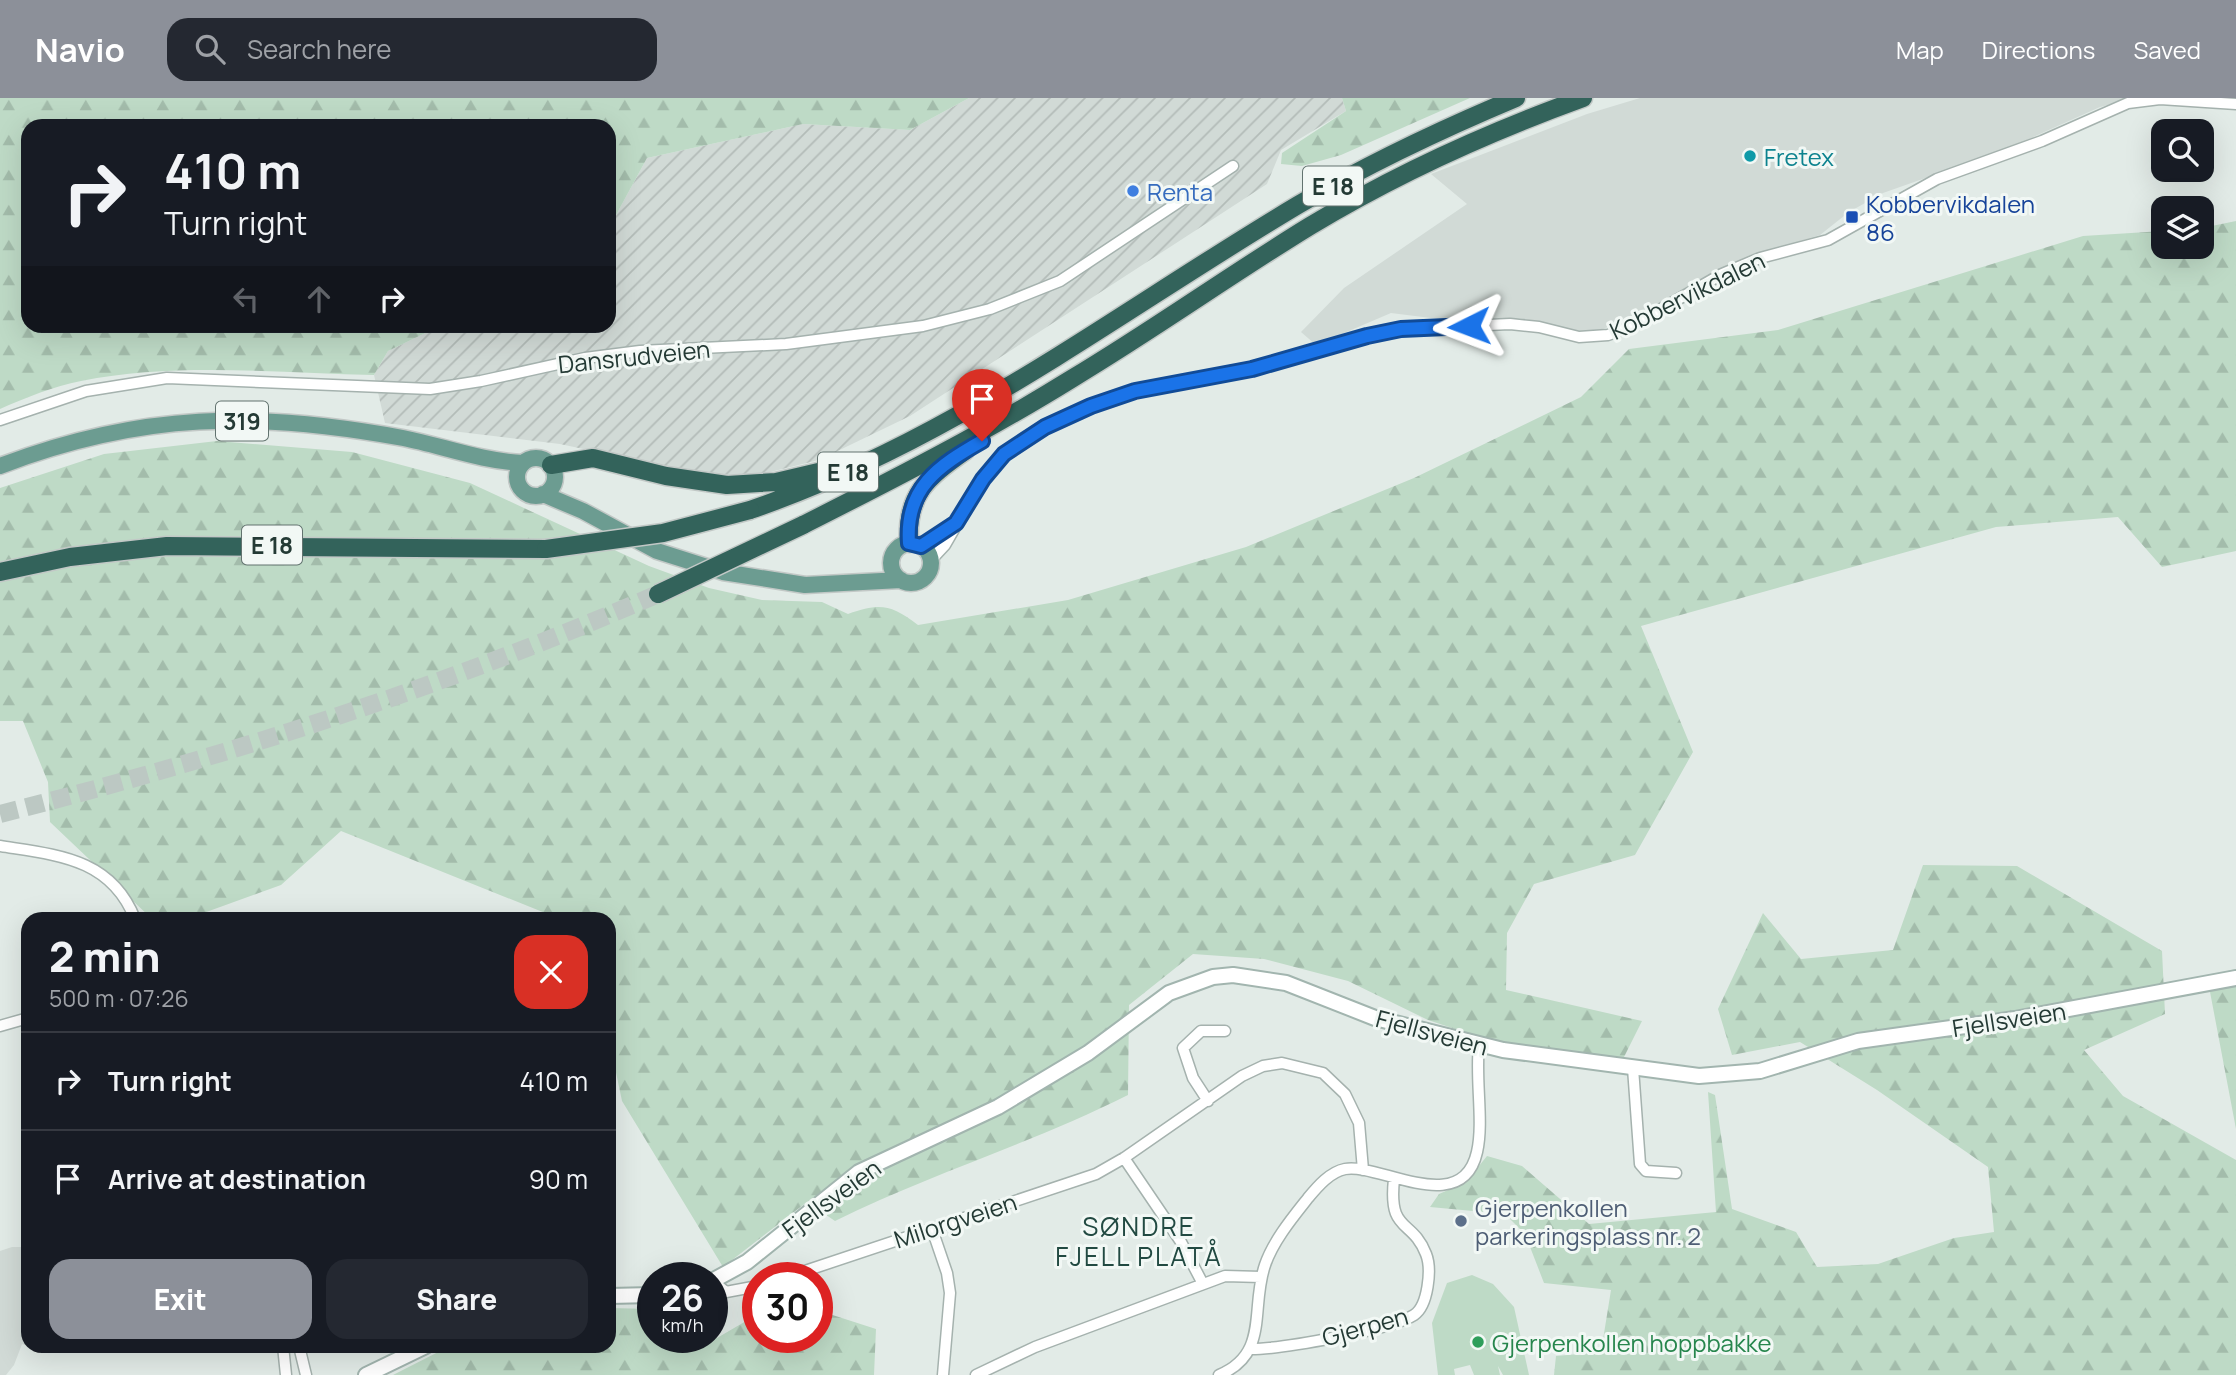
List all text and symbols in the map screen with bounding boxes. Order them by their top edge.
search box [167,18,657,81]
text: Navio [35,27,125,72]
icon: search [191,30,229,68]
text: Search here [247,31,391,67]
text: Map [1896,33,1944,66]
text: Directions [1982,33,2095,66]
text: Saved [2133,33,2201,66]
map controls [2151,119,2214,259]
button: search [2151,119,2214,182]
text: 410 m [164,137,301,204]
place label: Fretex [1764,140,1834,173]
icon: right [49,147,140,238]
marker: Fretex [1742,148,1758,164]
road number: E 18 [1303,166,1363,206]
place label: Renta [1147,175,1213,208]
marker: Renta [1125,183,1141,199]
place label: Kobbervikdalen 86 [1866,187,2035,248]
button: layers [2151,196,2214,259]
text: Turn right [164,201,307,245]
marker: Kobbervikdalen 86 [1844,209,1860,225]
street label: Kobbervikdalen [1604,243,1770,347]
icon: left [227,280,265,318]
icon: ahead [300,280,338,318]
icon: right [373,280,411,318]
position arrow [1432,289,1506,363]
street label: Dansrudveien [556,332,712,380]
pin [952,369,1012,441]
icon: arrive [963,380,1001,418]
road number: 319 [216,402,268,440]
road number: E 18 [818,452,878,492]
road number: E 18 [242,526,302,564]
text: 2 min [49,927,160,985]
button: close [514,935,588,1009]
text: 500 m · 07:26 [49,982,189,1014]
street label: Fjellsveien [1950,994,2068,1044]
street label: Fjellsveien [1372,1001,1492,1063]
icon: right [49,1062,87,1100]
text: Turn right [108,1063,232,1099]
text: 410 m [519,1063,588,1099]
street label: Fjellsveien [775,1151,887,1245]
icon: arrive [49,1160,87,1198]
text: Arrive at destination [108,1161,366,1197]
text: 90 m [529,1161,588,1197]
street label: Milorgveien [889,1185,1021,1255]
place label: Gjerpenkollen parkeringsplass nr. 2 [1475,1191,1701,1252]
district label: SØNDRE FJELL PLATÅ [1055,1208,1223,1274]
marker: Gjerpenkollen parkeringsplass nr. 2 [1453,1213,1469,1229]
button: Exit [49,1259,312,1339]
button: Share [326,1259,588,1339]
speed limit sign: 30 [742,1262,833,1353]
text: 26 [661,1274,704,1322]
street label: Gjerpen [1318,1299,1412,1353]
text: km/h [662,1313,703,1337]
place label: Gjerpenkollen hoppbakke [1492,1326,1772,1359]
marker: Gjerpenkollen hoppbakke [1470,1334,1486,1350]

